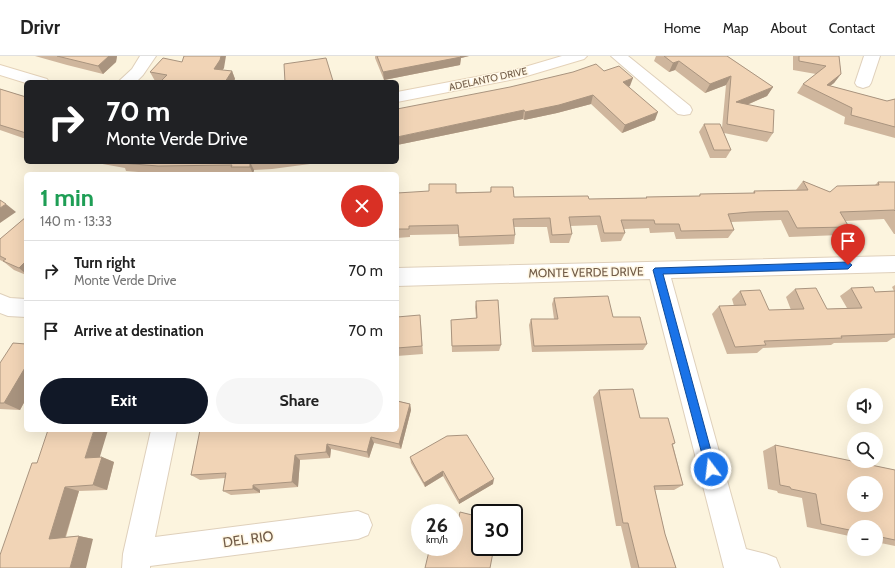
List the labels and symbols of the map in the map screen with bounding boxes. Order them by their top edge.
street label: ADELANTO DRIVE [448,64,529,94]
pin [831,224,865,265]
street label: MONTE VERDE DRIVE [528,263,644,281]
position arrow [690,448,732,490]
speed limit sign: 30 [471,504,523,556]
street label: DEL RIO [222,527,275,551]

